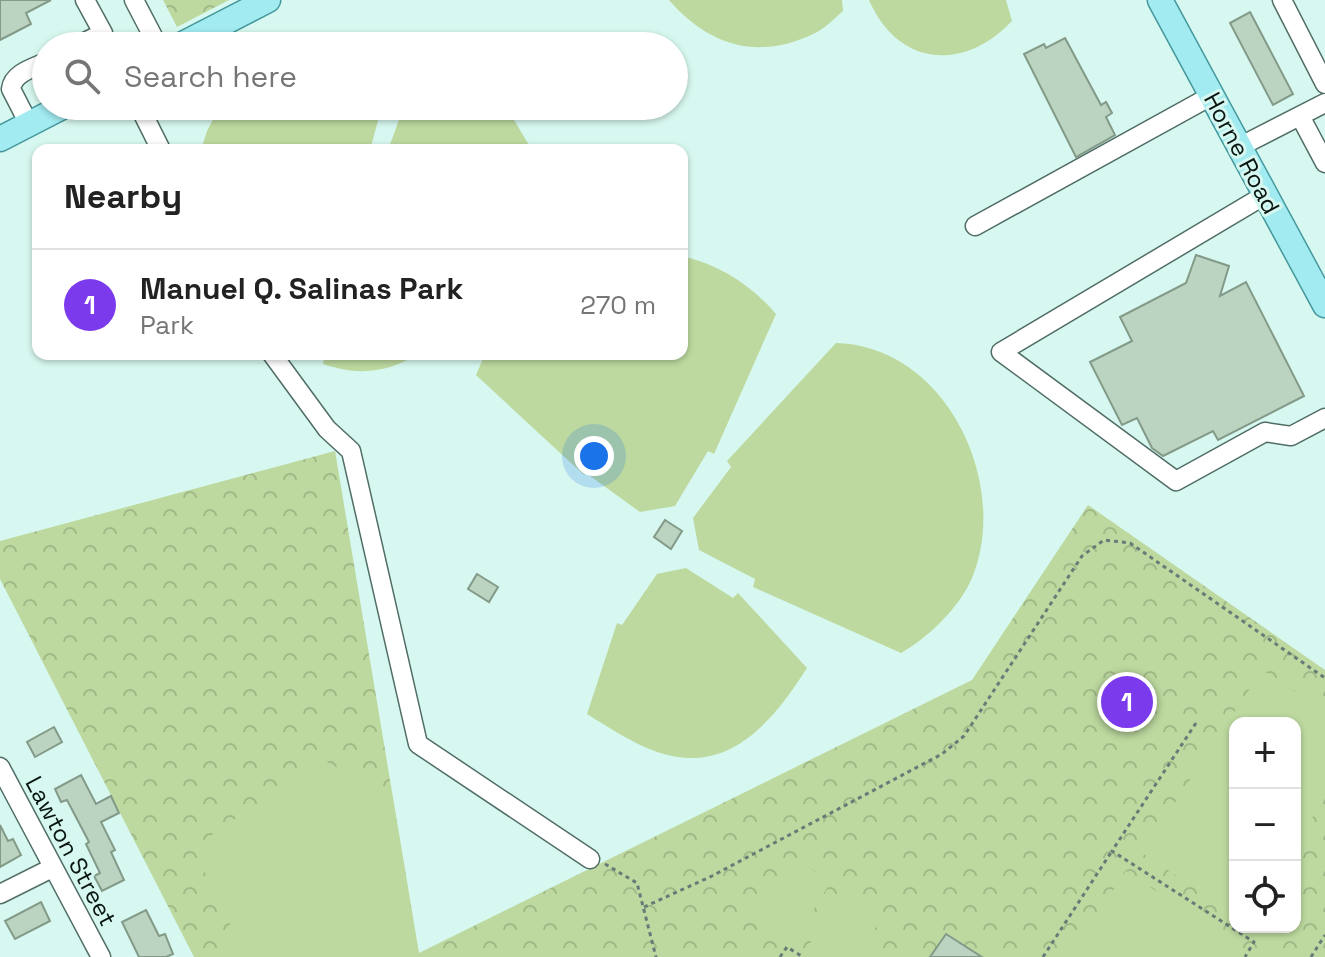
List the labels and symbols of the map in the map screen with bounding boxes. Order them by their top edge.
street label: Horne Road [1197,87,1287,219]
your location [574,436,614,476]
pin: 1 [1101,672,1153,732]
street label: Lawton Street [18,771,124,931]

